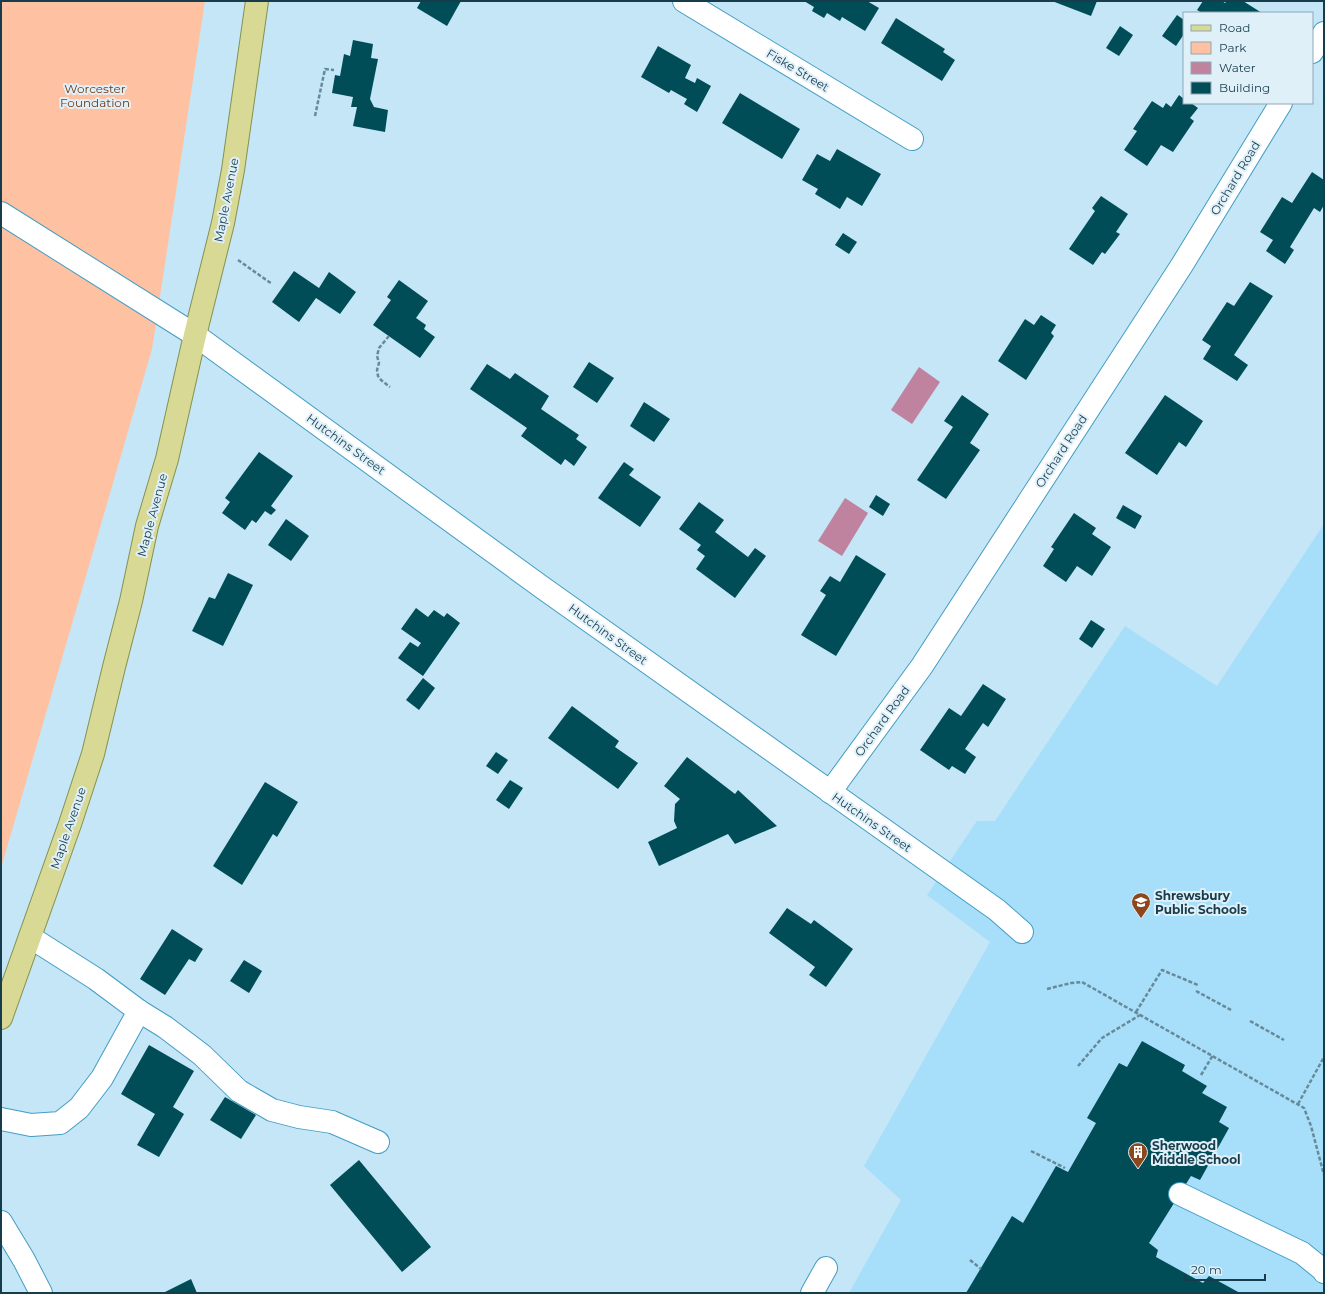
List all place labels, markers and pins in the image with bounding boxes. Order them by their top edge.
place label: Shrewsbury Public Schools [1155,888,1247,917]
school or university icon: Shrewsbury Public Schools [1130,891,1152,919]
place label: Sherwood Middle School [1152,1138,1241,1167]
building icon: Sherwood Middle School [1127,1141,1149,1169]

